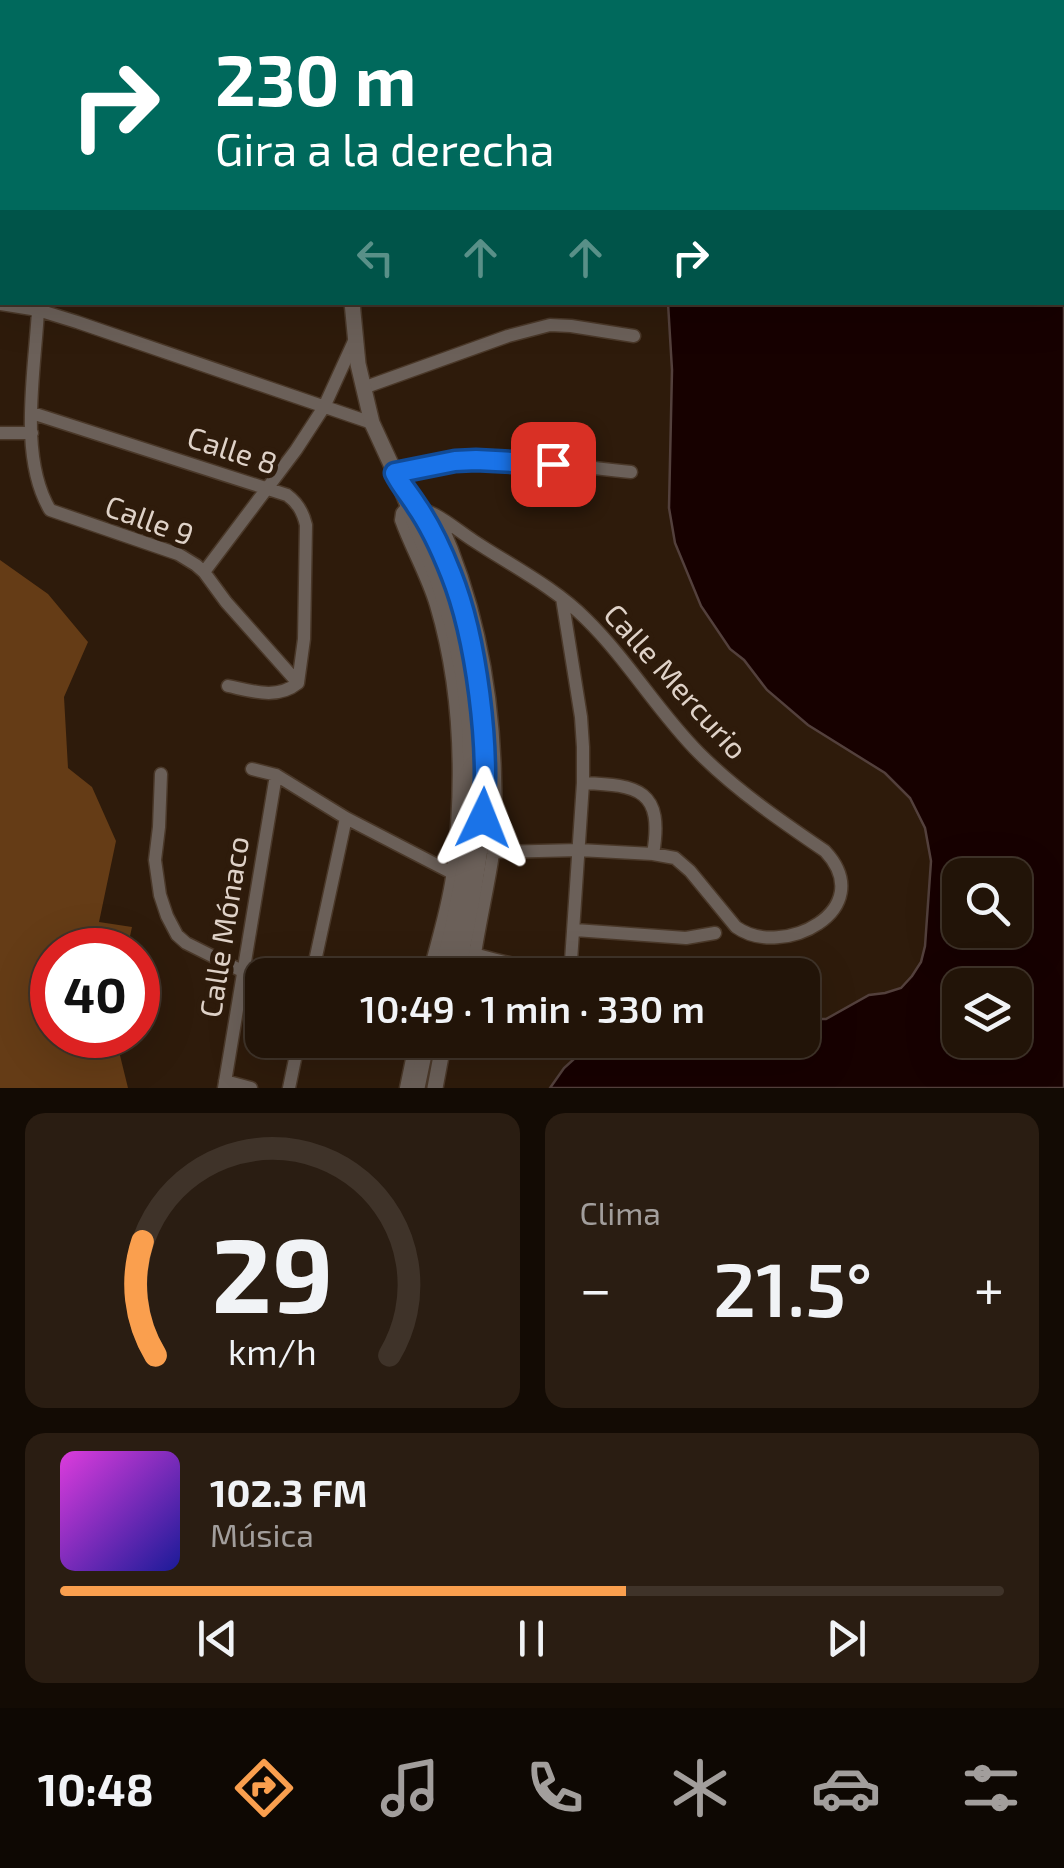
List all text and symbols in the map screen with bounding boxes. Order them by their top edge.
text: 230 m [215,36,416,120]
icon: right [50,40,180,170]
text: Gira a la derecha [215,121,554,175]
icon: left [348,230,403,285]
icon: ahead [453,230,508,285]
icon: ahead [558,230,613,285]
icon: right [663,230,718,285]
street label: Calle 8 [183,418,282,480]
pin [511,422,596,507]
icon: arrive [526,437,581,492]
street label: Calle 9 [101,487,199,552]
street label: Calle Mercurio [597,596,756,766]
position arrow [431,766,535,870]
street label: Calle Mónaco [191,834,255,1020]
map controls [942,858,1032,1058]
button: search [942,858,1032,948]
speed limit sign: 40 [30,928,160,1058]
button: layers [942,968,1032,1058]
text: 10:49 · 1 min · 330 m [360,985,705,1031]
text: Clima [580,1193,661,1231]
text: 29 [211,1209,333,1334]
text: 21.5° [713,1242,872,1332]
text: − [580,1254,612,1320]
text: + [974,1254,1004,1320]
text: km/h [228,1329,317,1372]
text: 102.3 FM [210,1469,367,1515]
text: Música [210,1515,314,1553]
icon: previous [190,1611,245,1666]
icon: pause [504,1611,559,1666]
icon: next [819,1611,874,1666]
icon: directions [229,1753,299,1823]
icon: music [375,1753,445,1823]
icon: phone [520,1753,590,1823]
icon: climate [665,1753,735,1823]
icon: car [811,1753,881,1823]
icon: filters [956,1753,1026,1823]
text: 10:48 [38,1761,154,1815]

